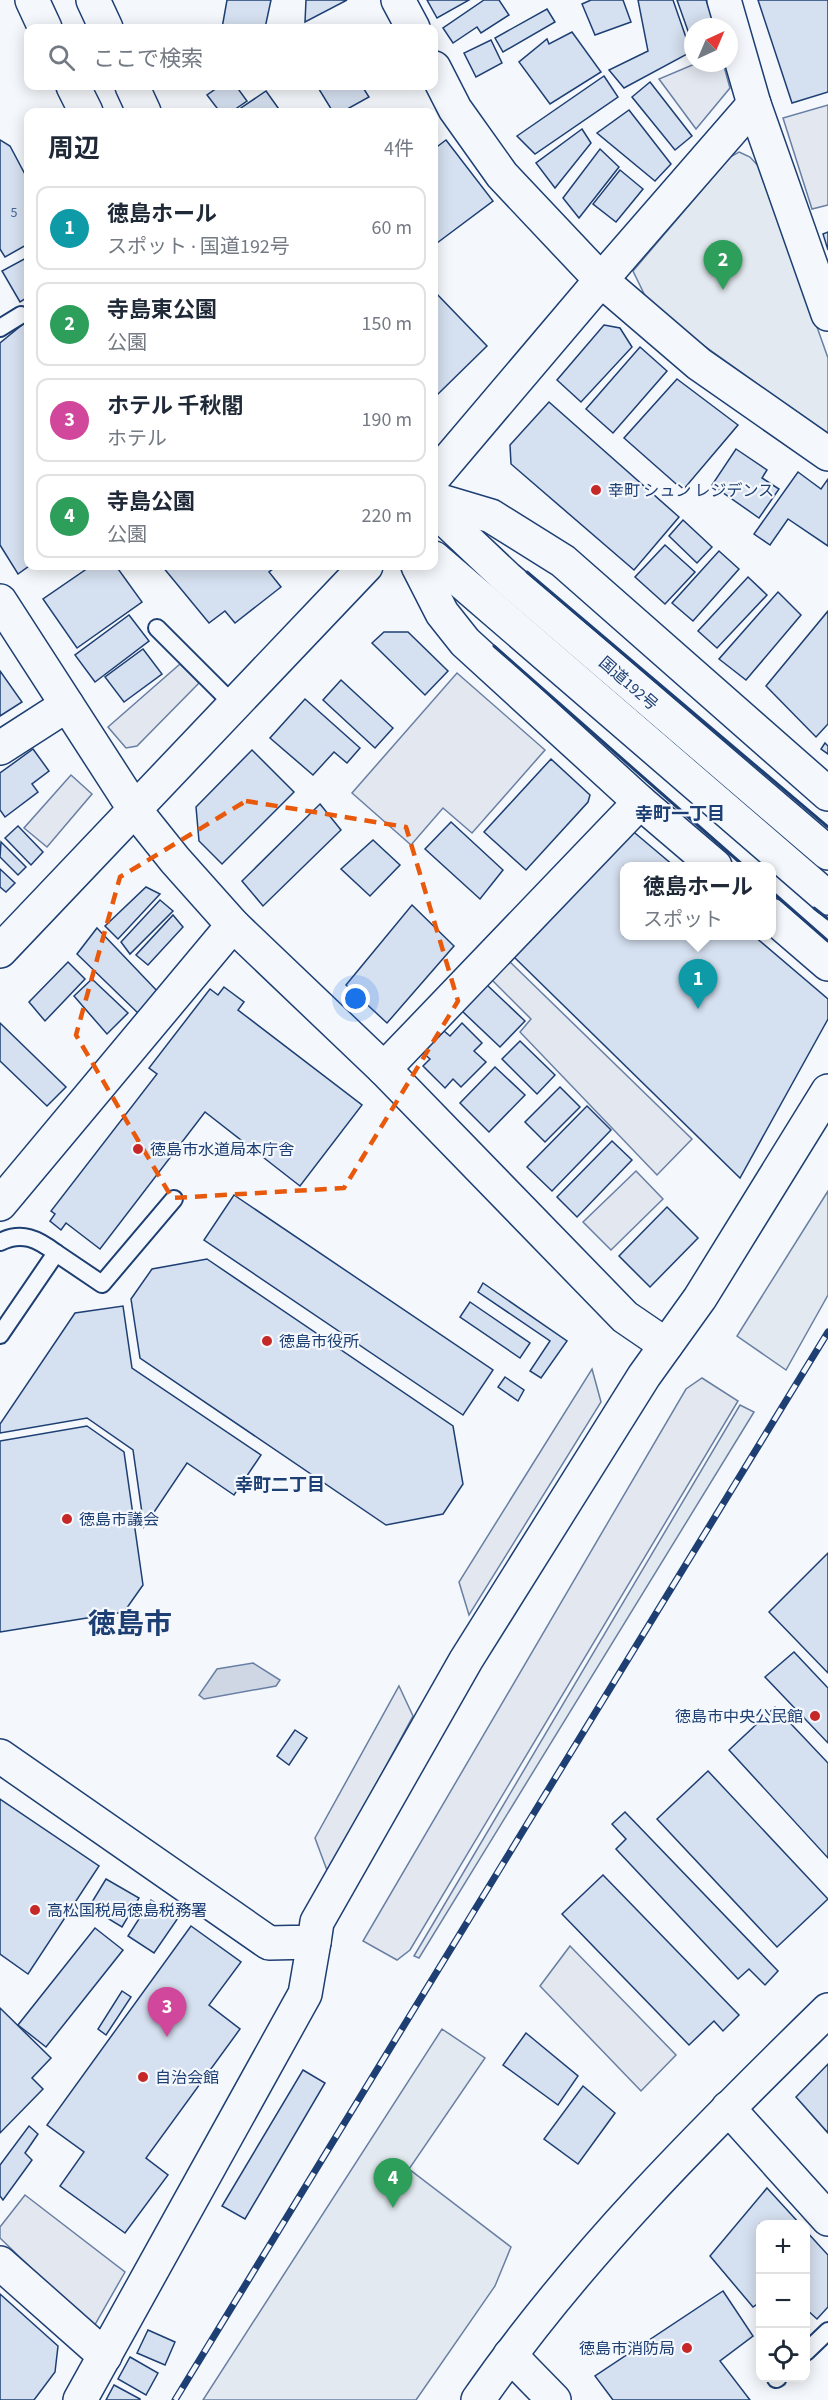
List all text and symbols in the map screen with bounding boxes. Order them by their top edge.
north arrow [684,18,738,72]
search box [24,24,438,90]
icon: search [45,41,78,74]
text: ここで検索 [93,43,203,75]
text: 周辺 [48,130,100,167]
text: 4件 [384,135,414,163]
text: 徳島ホール [107,198,217,230]
house number: 5 [11,203,18,223]
text: 1 [64,214,75,242]
text: 60 m [372,214,412,242]
text: スポット · 国道192号 [107,233,290,261]
pin: 2 [704,240,742,290]
text: 寺島東公園 [107,294,217,326]
text: 2 [64,310,75,338]
text: 150 m [362,310,412,338]
text: 公園 [107,329,147,357]
text: ホテル 千秋閣 [107,390,243,422]
text: 3 [64,406,75,434]
text: 190 m [362,406,412,434]
text: ホテル [107,425,167,453]
place label: 幸町 シュン レジデンス [608,480,774,502]
marker: 幸町 シュン レジデンス [589,483,603,497]
text: 寺島公園 [107,486,195,518]
text: 4 [64,502,75,530]
text: 220 m [362,502,412,530]
text: 公園 [107,521,147,549]
street label: 国道192号 [594,652,663,716]
district label: 幸町一丁目 [635,802,725,827]
popup [620,862,776,940]
text: 徳島ホール [643,871,753,903]
text: スポット [643,906,723,934]
pin: 1 [678,960,718,1009]
your location [341,984,370,1013]
place label: 徳島市水道局本庁舎 [150,1139,294,1161]
marker: 徳島市水道局本庁舎 [131,1142,145,1156]
place label: 徳島市役所 [279,1331,359,1353]
marker: 徳島市役所 [260,1334,274,1348]
district label: 幸町二丁目 [235,1473,325,1498]
place label: 徳島市議会 [79,1509,159,1531]
marker: 徳島市議会 [60,1512,74,1526]
district label: 徳島市 [88,1604,172,1644]
place label: 徳島市中央公民館 [675,1706,803,1728]
marker: 徳島市中央公民館 [808,1709,822,1723]
place label: 高松国税局徳島税務署 [47,1900,207,1922]
marker: 高松国税局徳島税務署 [28,1903,42,1917]
pin: 3 [148,1988,186,2037]
place label: 自治会館 [155,2067,219,2089]
marker: 自治会館 [136,2070,150,2084]
pin: 4 [374,2158,412,2208]
map controls [756,2220,810,2382]
button: + [756,2220,810,2274]
button: − [756,2274,810,2328]
button: locate [756,2328,810,2382]
place label: 徳島市消防局 [579,2338,675,2360]
marker: 徳島市消防局 [680,2341,694,2355]

